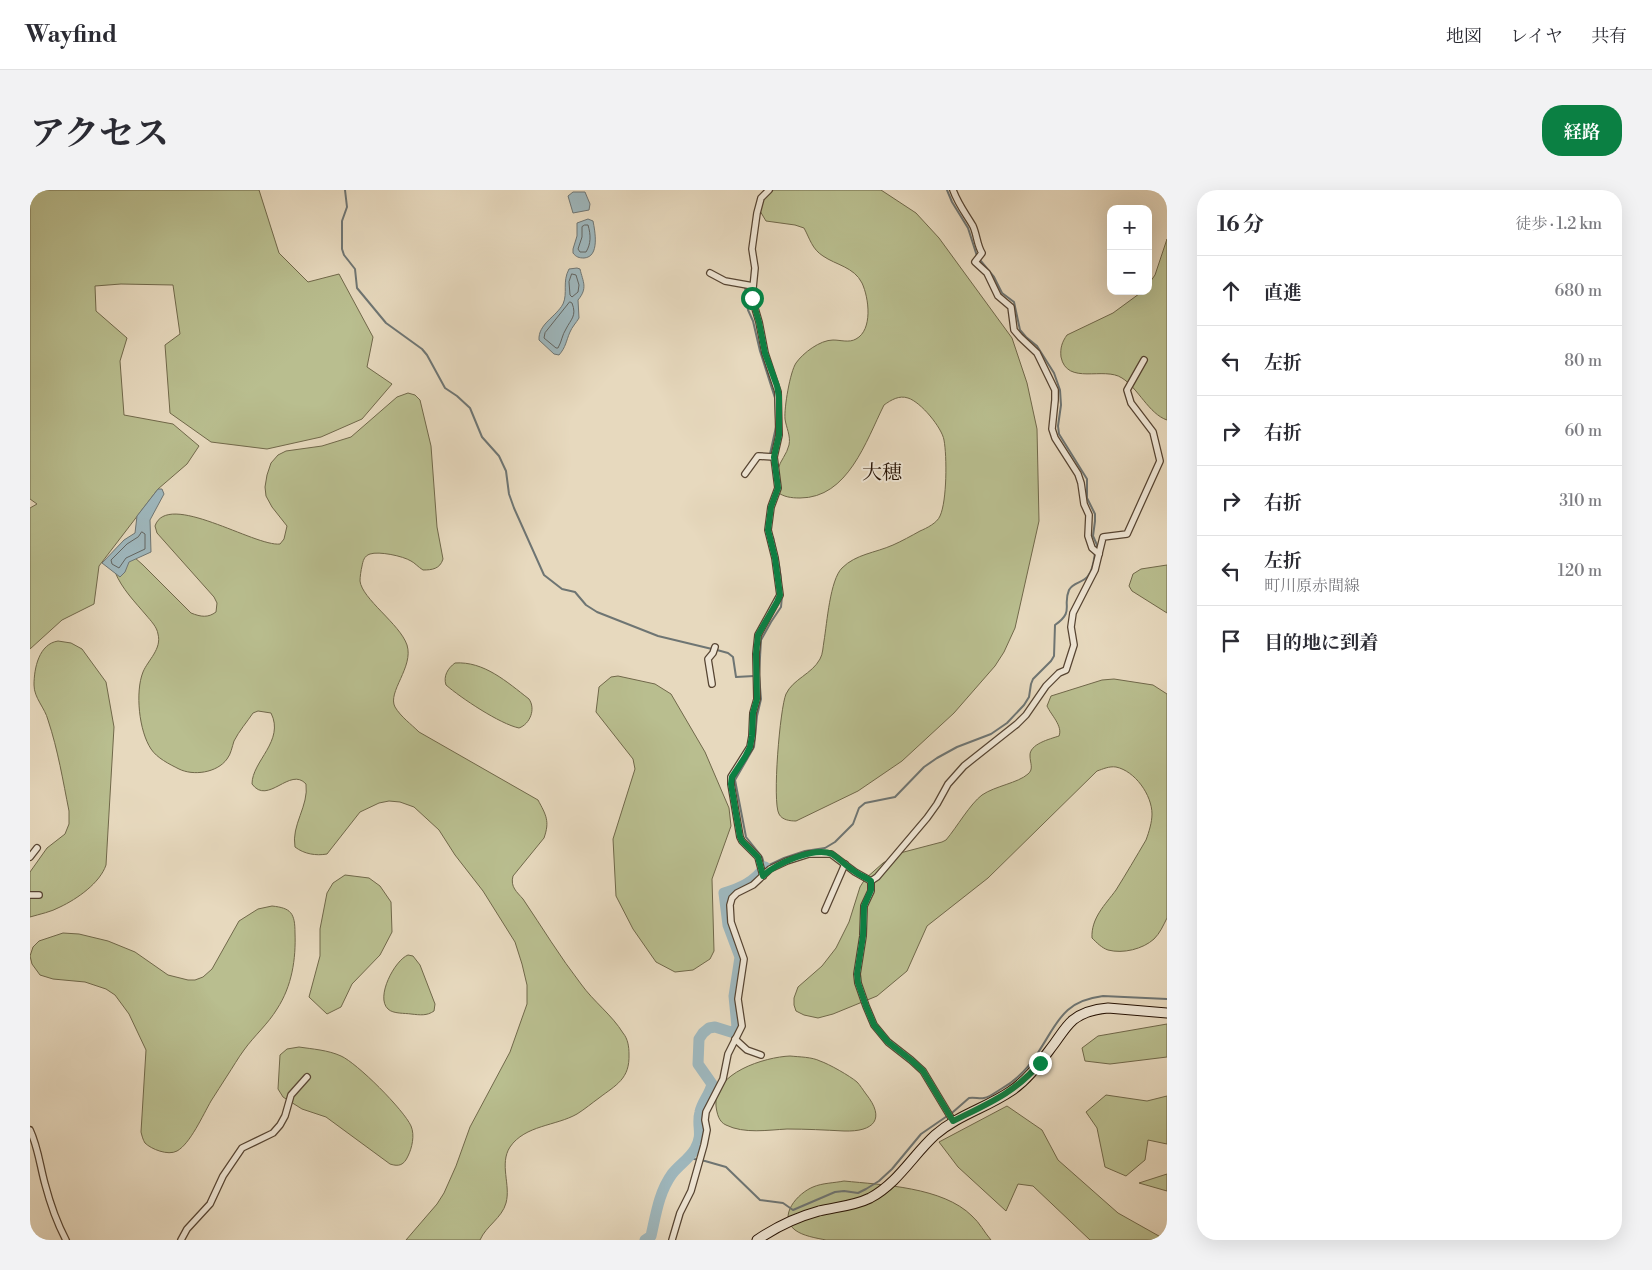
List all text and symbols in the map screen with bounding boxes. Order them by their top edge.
text: Wayfind [25,20,117,50]
text: 地図 [1446,25,1482,48]
text: レイヤ [1510,25,1563,48]
text: 共有 [1591,25,1627,48]
button: 経路 [1542,105,1622,156]
text: アクセス [30,113,169,156]
map controls [1107,205,1152,295]
button: + [1107,205,1152,250]
text: 16 分 [1217,212,1264,238]
text: 徒歩 · 1.2 km [1515,214,1602,234]
button: − [1107,250,1152,295]
icon: ahead [1217,277,1245,305]
text: 直進 [1264,281,1302,305]
text: 680 m [1555,281,1602,301]
route start [741,287,764,310]
icon: left [1217,347,1245,375]
text: 左折 [1264,351,1302,375]
text: 80 m [1564,351,1602,371]
icon: right [1217,417,1245,445]
text: 右折 [1264,421,1302,445]
text: 60 m [1564,421,1602,441]
district label: 大穂 [862,461,902,486]
icon: right [1217,487,1245,515]
text: 右折 [1264,491,1302,515]
text: 310 m [1559,491,1602,511]
text: 左折 [1264,549,1302,573]
icon: left [1217,557,1245,585]
text: 120 m [1558,561,1602,581]
text: 町川原赤間線 [1264,576,1360,596]
icon: arrive [1217,627,1245,655]
text: 目的地に到着 [1264,631,1378,655]
route end [1029,1052,1052,1075]

